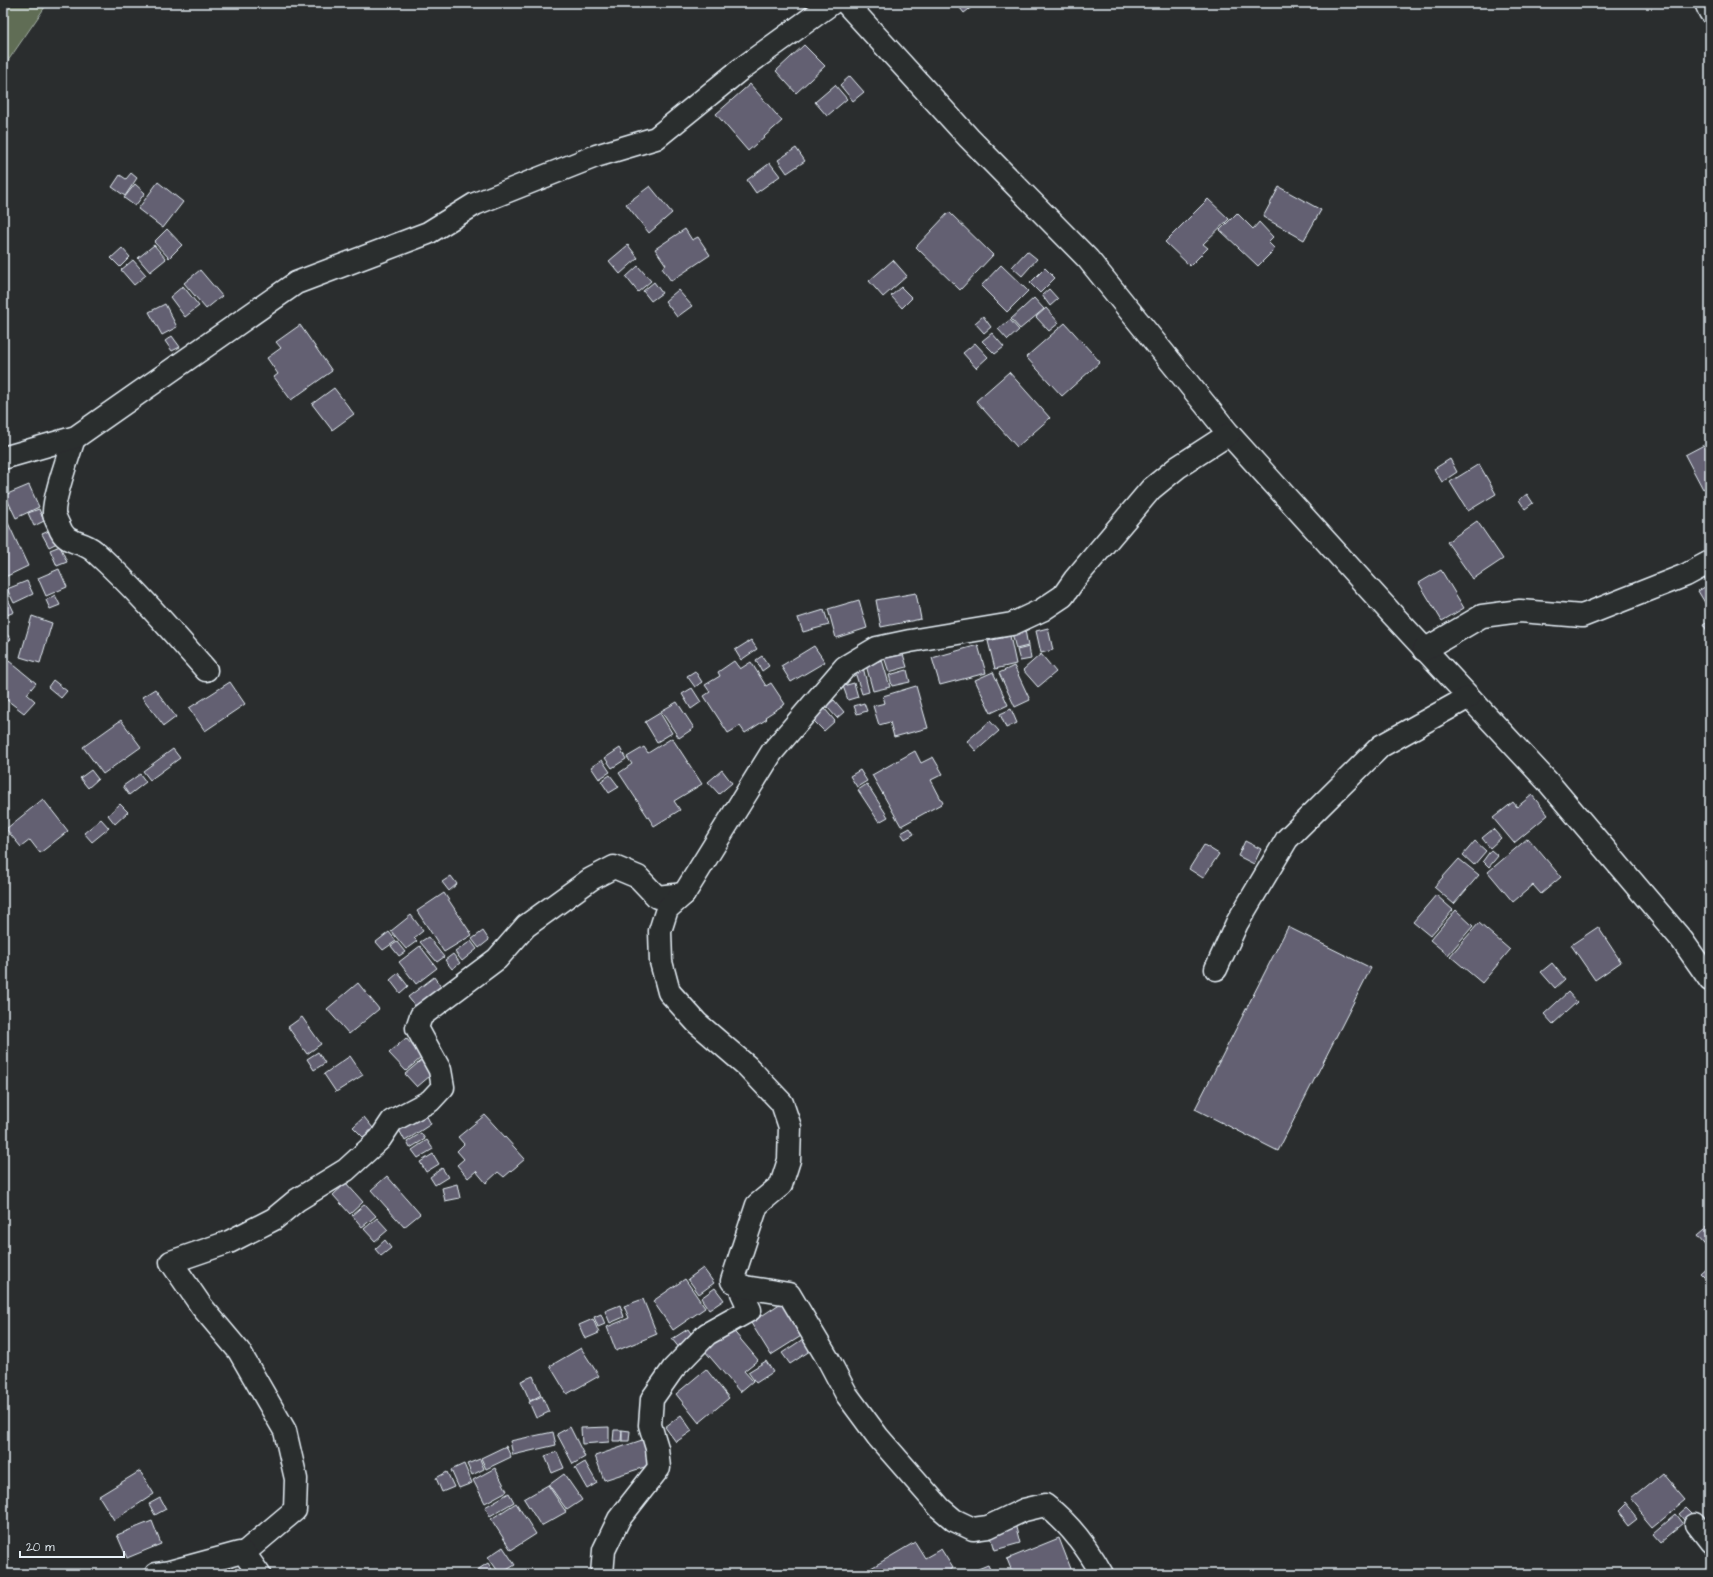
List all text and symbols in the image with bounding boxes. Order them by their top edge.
scale bar [20,1533,124,1559]
text: 20 m [26,1539,55,1556]

